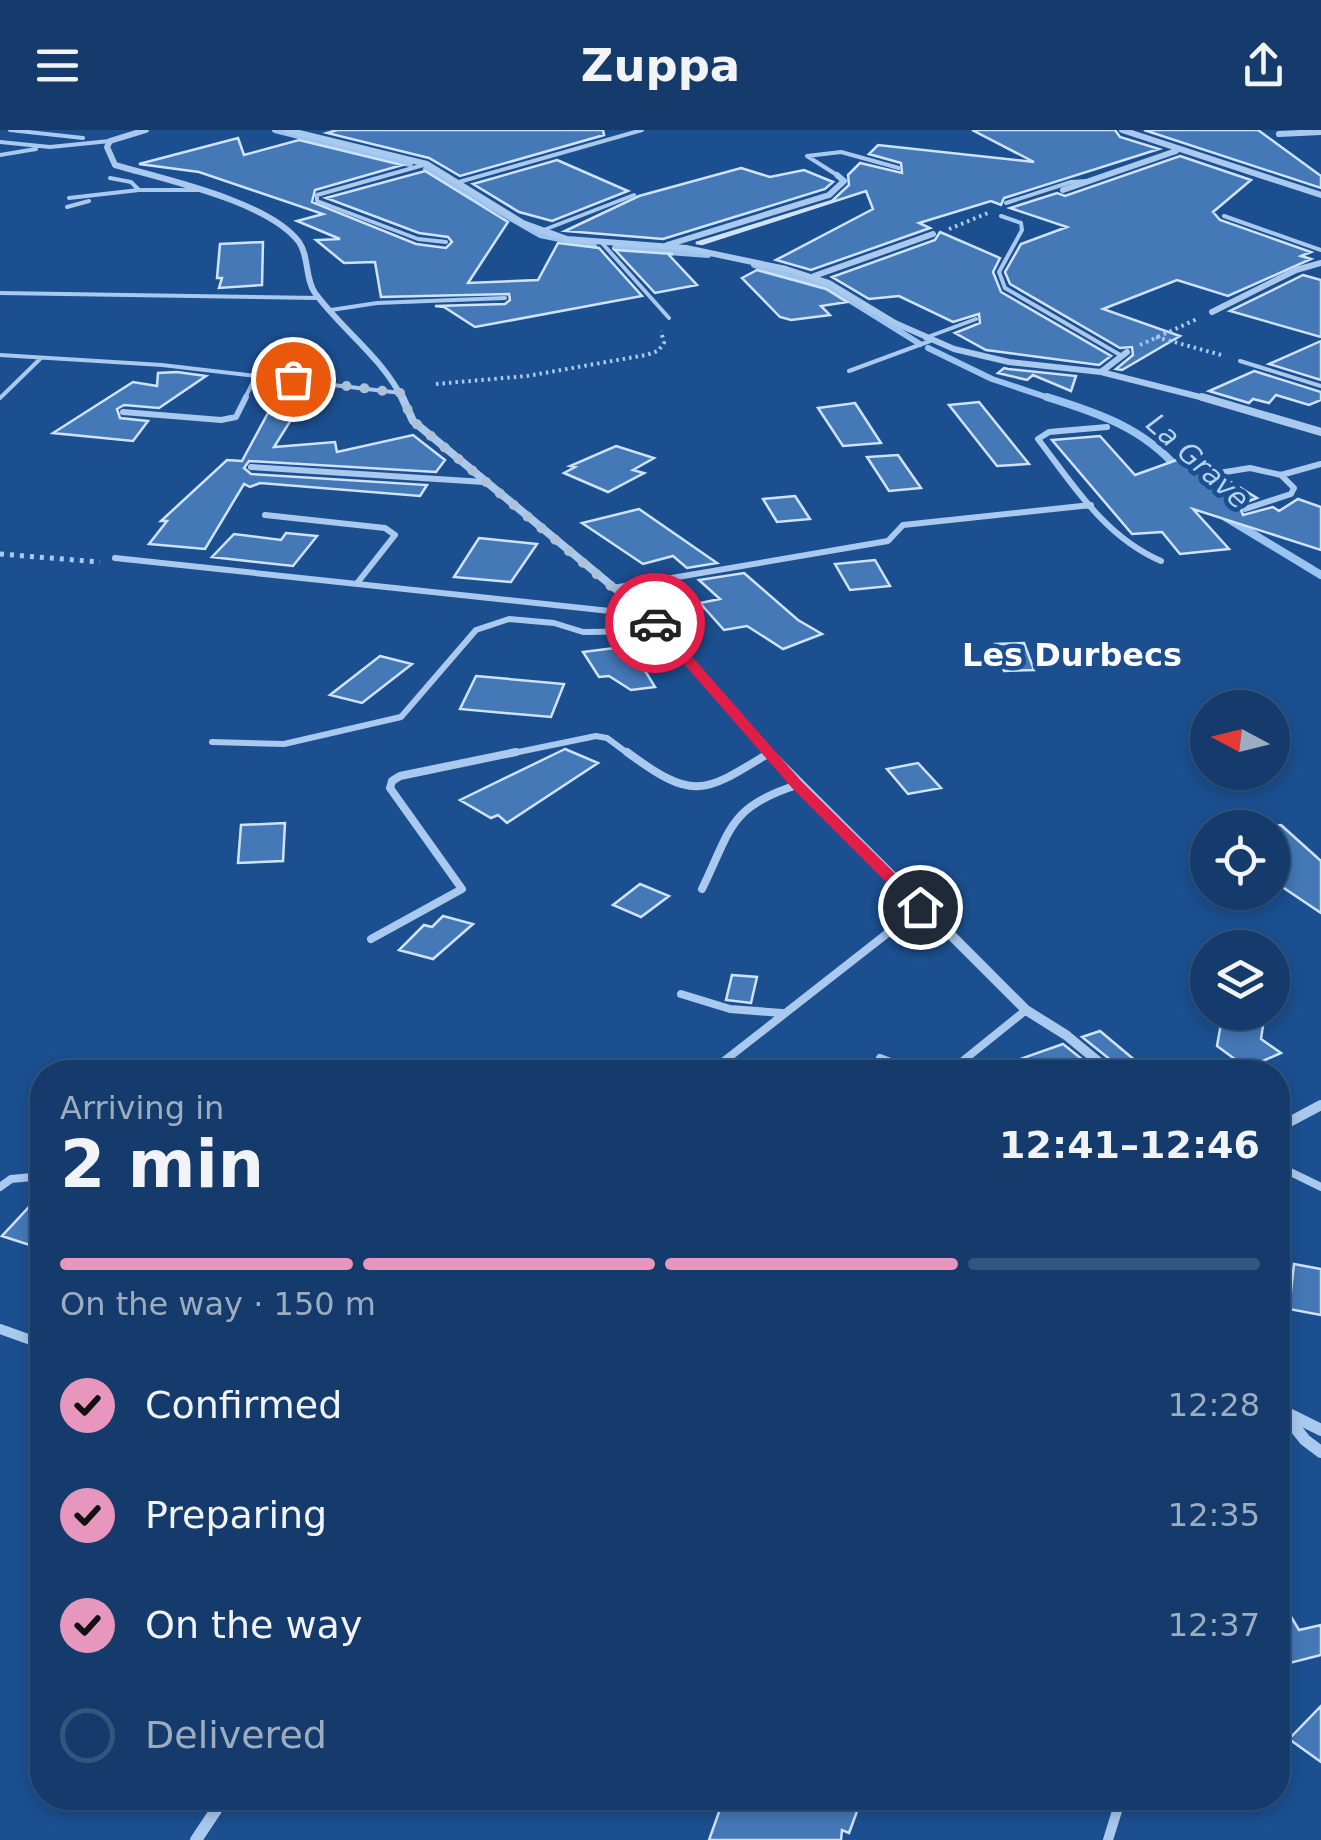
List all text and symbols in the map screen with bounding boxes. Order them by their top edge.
icon: menu [30,38,85,93]
icon: share [1236,38,1291,93]
text: Zuppa [581,39,740,92]
pin [251,337,336,422]
icon: bag [266,352,321,407]
water label: La Grave [1140,407,1255,516]
courier [605,573,705,673]
icon: car [628,596,683,651]
district label: Les Durbecs [962,636,1182,674]
north arrow [1190,690,1290,790]
map controls [1190,690,1290,1030]
button: locate [1190,810,1290,910]
pin [878,865,963,950]
icon: home [893,880,948,935]
button: layers [1190,930,1290,1030]
text: Arriving in [60,1089,224,1127]
text: 12:41–12:46 [999,1123,1260,1167]
text: 2 min [60,1127,264,1202]
text: On the way · 150 m [60,1285,376,1323]
icon: check [60,1378,115,1433]
text: Confirmed [145,1383,342,1427]
text: 12:28 [1168,1386,1260,1424]
icon: check [60,1488,115,1543]
text: Preparing [145,1493,327,1537]
text: 12:35 [1168,1496,1260,1534]
icon: check [60,1598,115,1653]
text: On the way [145,1603,362,1647]
text: 12:37 [1168,1606,1260,1644]
text: Delivered [145,1713,327,1757]

